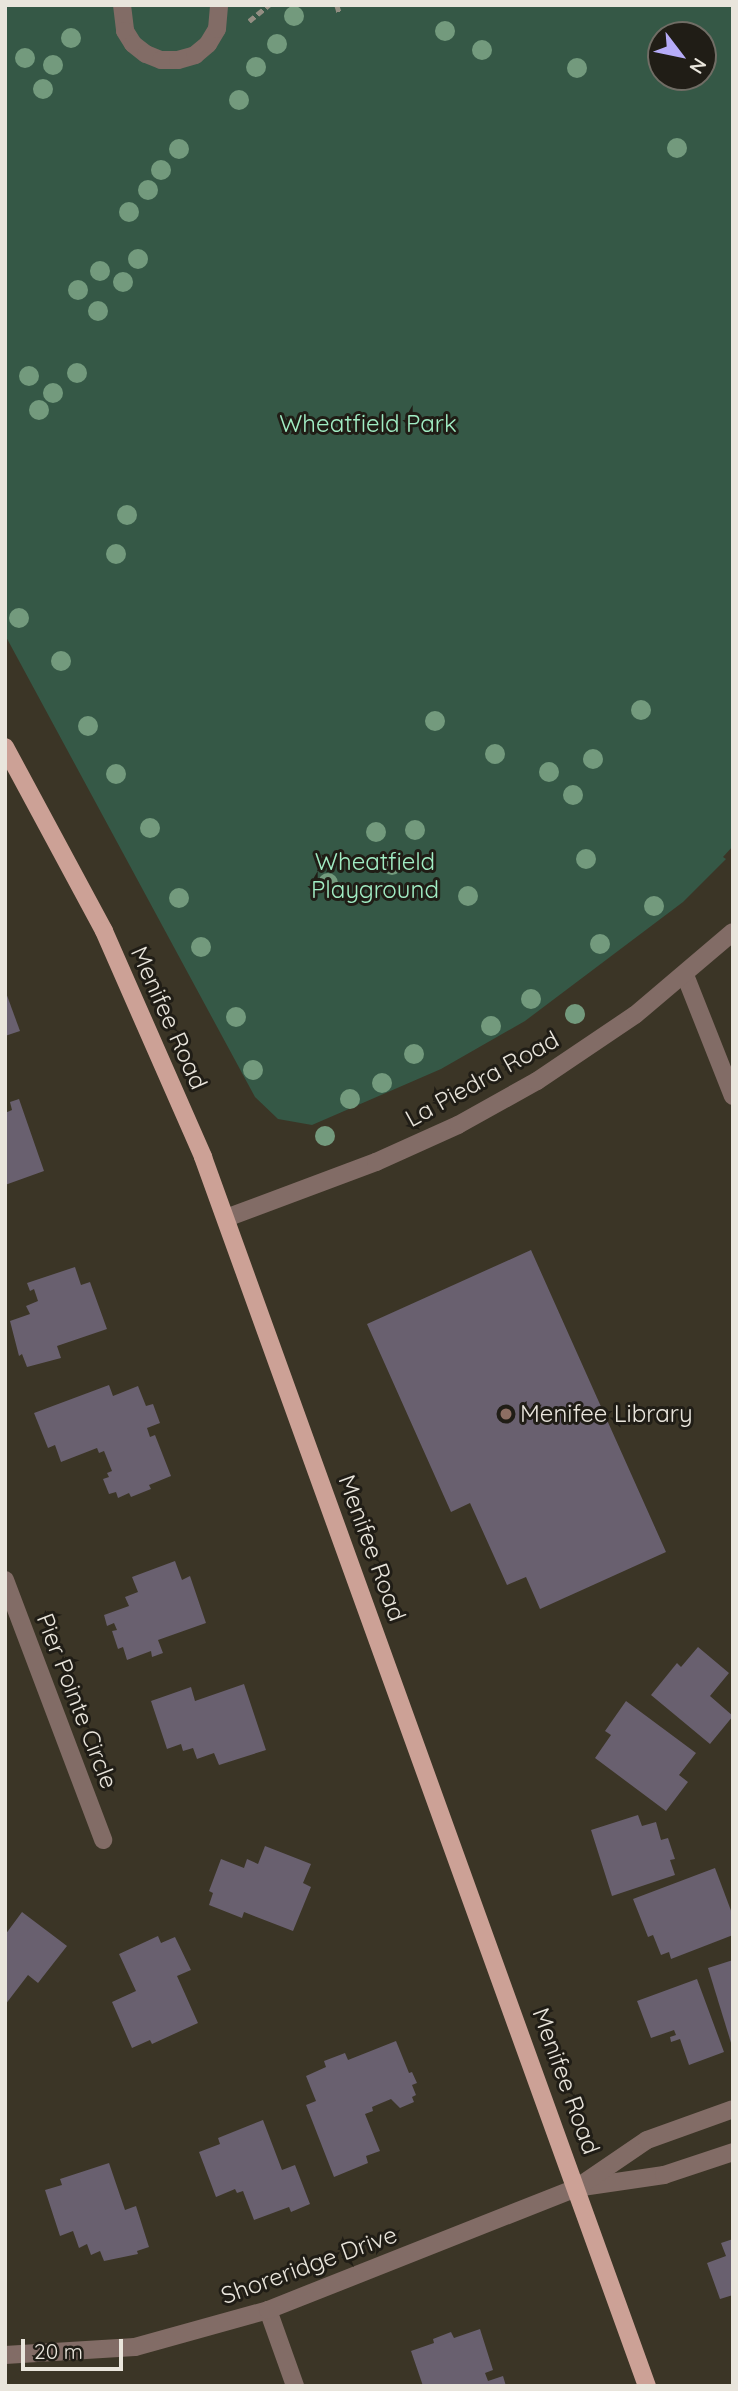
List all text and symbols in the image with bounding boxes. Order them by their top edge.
north arrow [647,21,717,91]
text: N [684,54,712,78]
park label: Wheatfield Park [279,410,457,438]
park label: Wheatfield Playground [311,848,439,904]
street label: Menifee Road [125,942,213,1094]
street label: La Piedra Road [400,1025,564,1133]
place label: Menifee Library [520,1400,693,1428]
marker: Menifee Library [498,1406,514,1422]
street label: Menifee Road [332,1471,412,1625]
street label: Pier Pointe Circle [30,1609,124,1793]
street label: Menifee Road [526,2004,606,2158]
street label: Shoreridge Drive [217,2220,401,2310]
scale bar [24,2324,126,2368]
text: 20 m [34,2338,83,2364]

